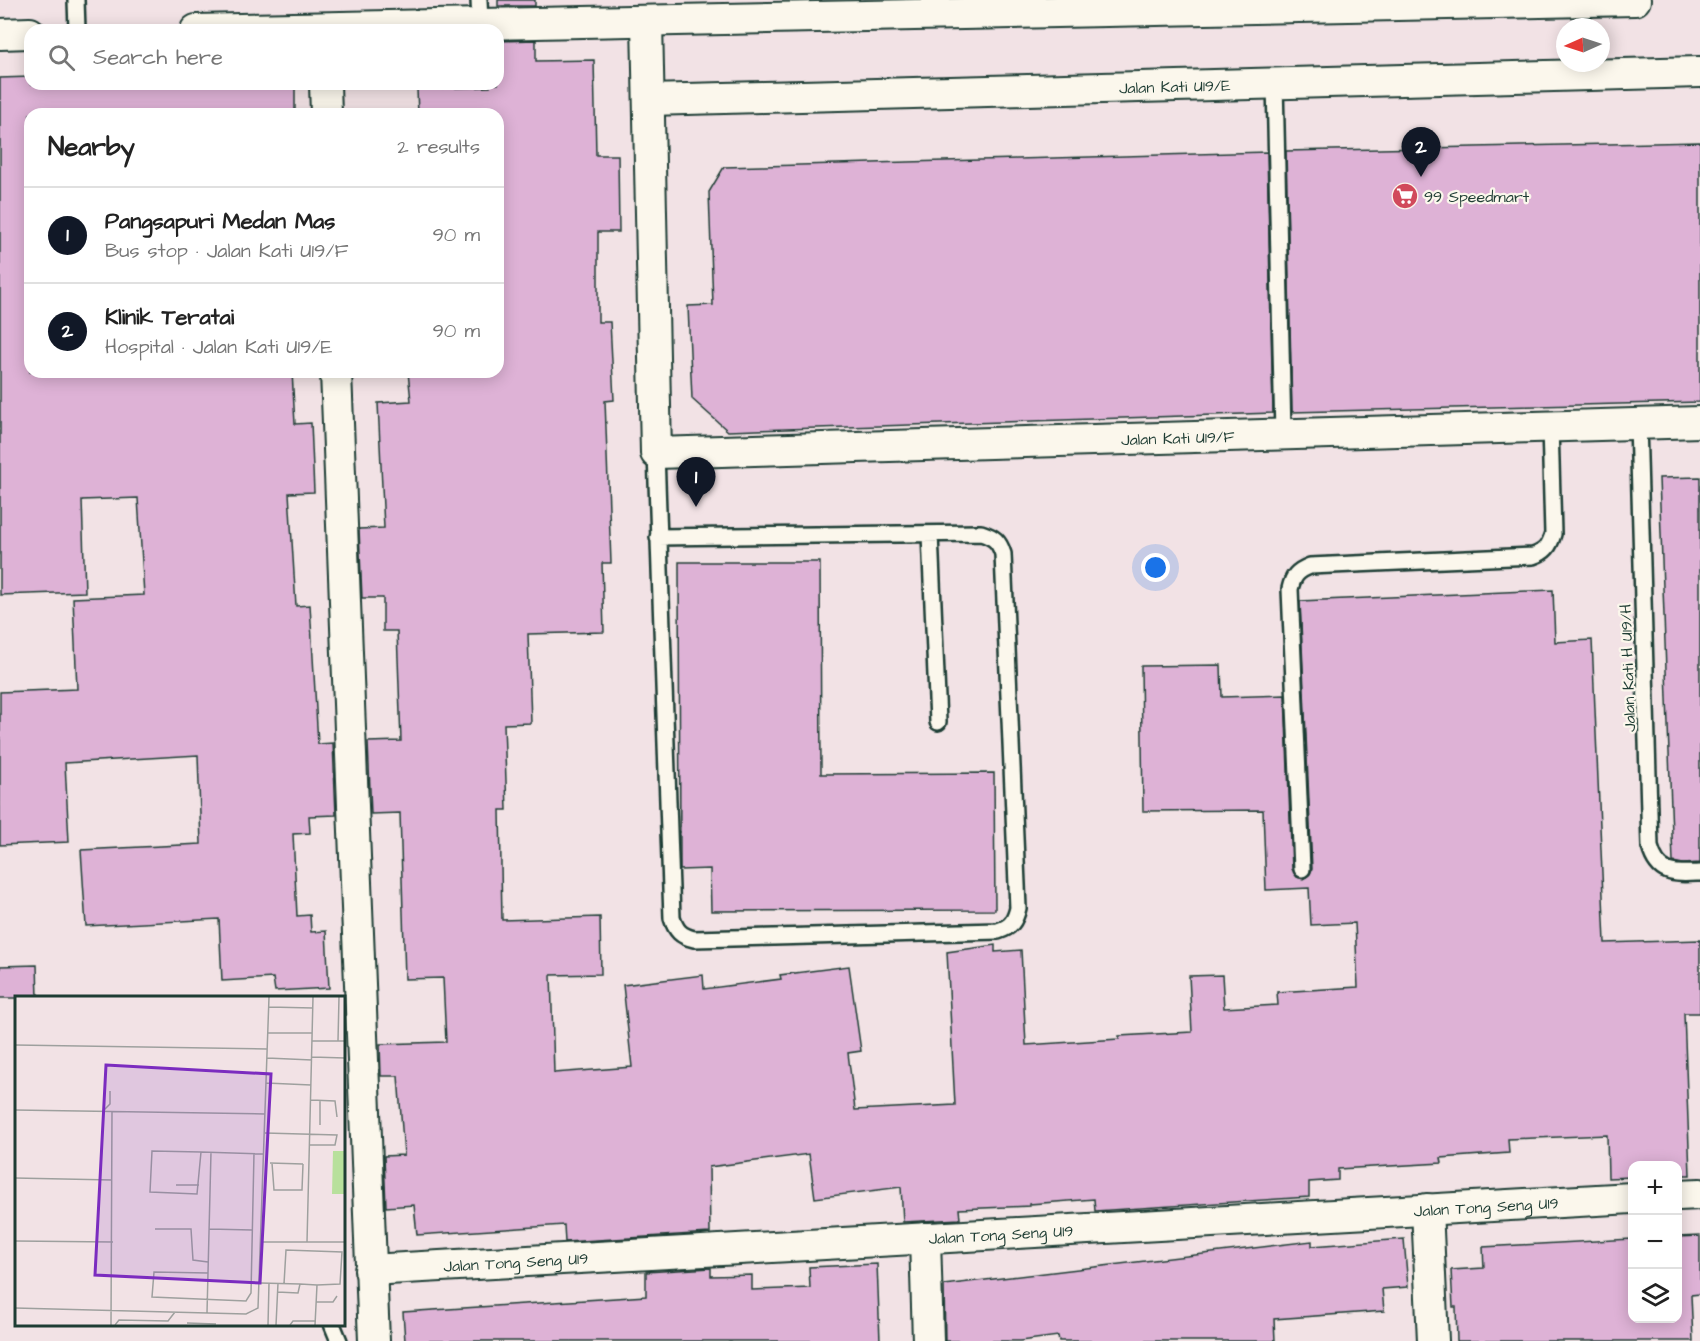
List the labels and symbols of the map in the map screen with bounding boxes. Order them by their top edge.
north arrow [1556,18,1610,72]
street label: Jalan Kati U19/E [1119,74,1231,99]
pin: 2 [1402,128,1440,177]
supermarket icon: 99 Speedmart [1390,181,1420,211]
place label: 99 Speedmart [1424,186,1530,208]
street label: Jalan Kati U19/F [1121,426,1235,451]
pin: 1 [676,458,716,507]
your location [1141,553,1170,582]
street label: Jalan Kati H U19/H [1615,603,1641,732]
inset map [15,996,345,1326]
street label: Jalan Tong Seng U19 [1413,1192,1559,1222]
street label: Jalan Tong Seng U19 [928,1220,1074,1250]
street label: Jalan Tong Seng U19 [443,1248,589,1278]

